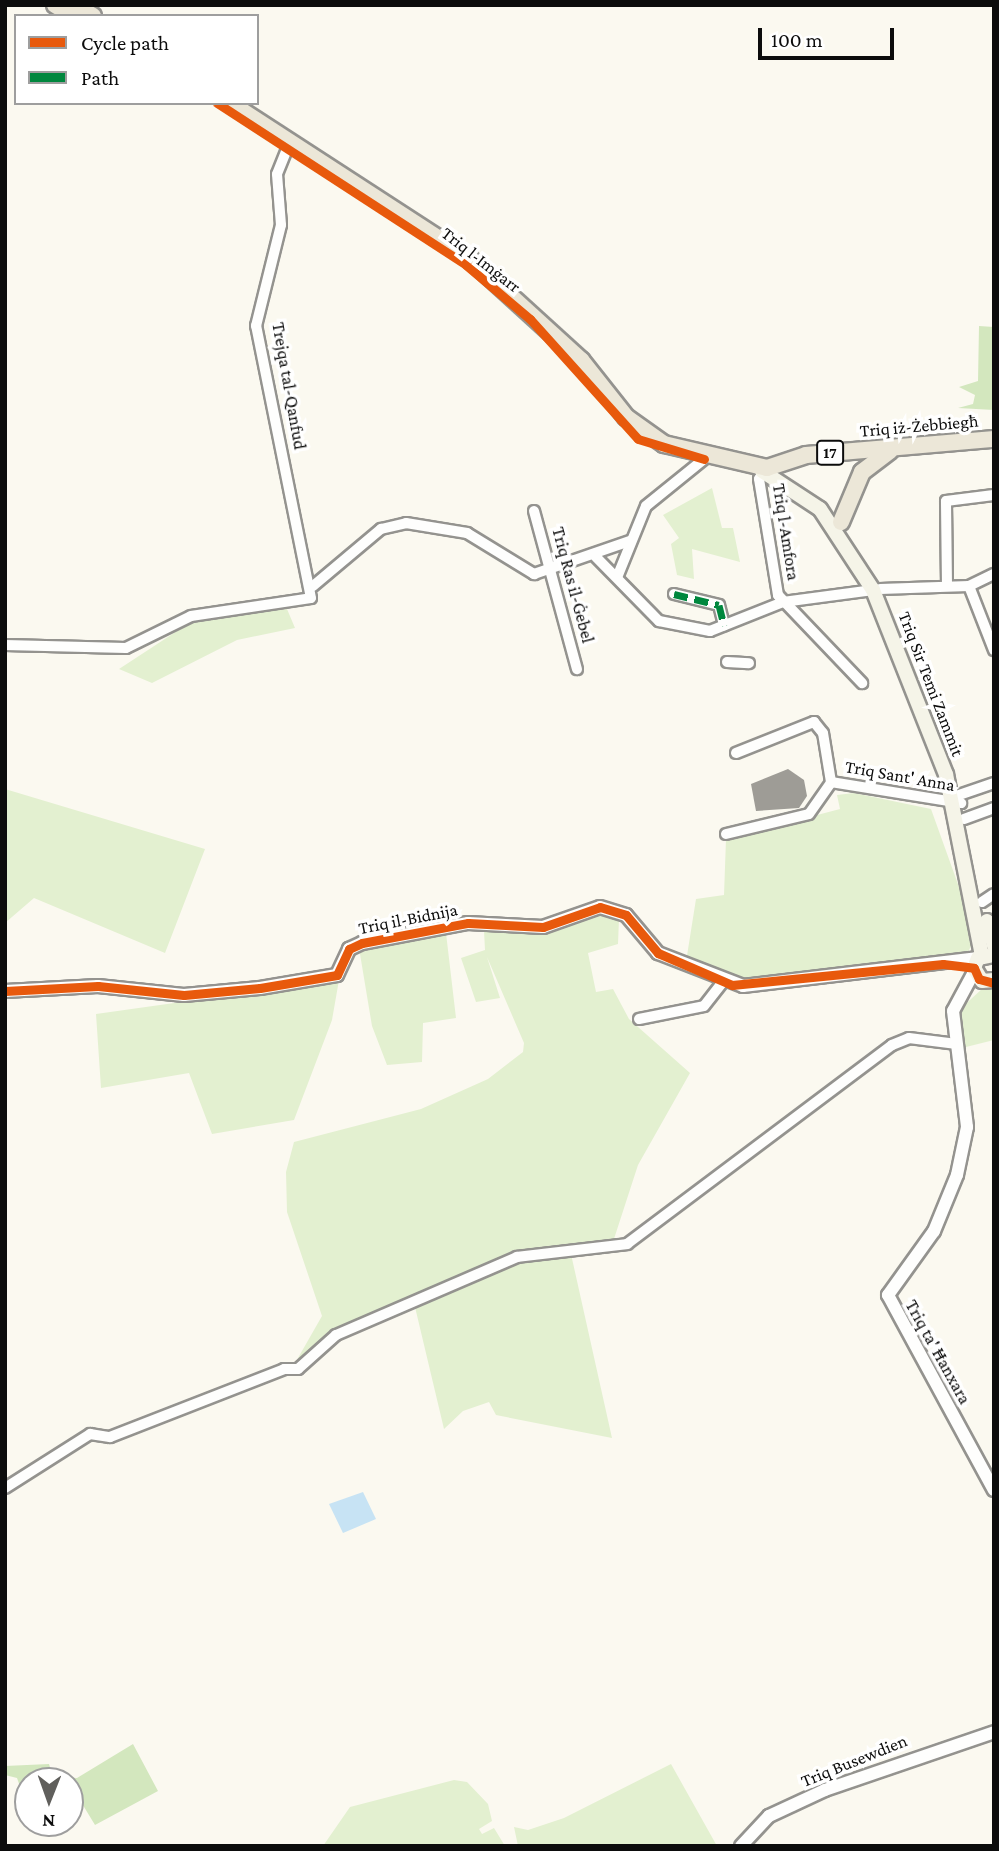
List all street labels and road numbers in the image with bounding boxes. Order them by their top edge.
street label: Triq l-Imġarr [437,222,525,298]
street label: Trejqa tal-Qanfud [267,321,311,451]
street label: Triq iż-Żebbiegħ [859,410,979,442]
road number: 17 [816,440,844,466]
street label: Triq l-Amfora [768,482,804,582]
street label: Triq Ras il-Ġebel [547,525,599,645]
street label: Triq Sir Temi Zammit [893,609,969,759]
street label: Triq Sant' Anna [843,756,957,796]
street label: Triq il-Bidnija [357,899,459,939]
street label: Triq ta' Ħanxara [900,1296,976,1408]
street label: Triq Busewdien [798,1730,910,1792]

